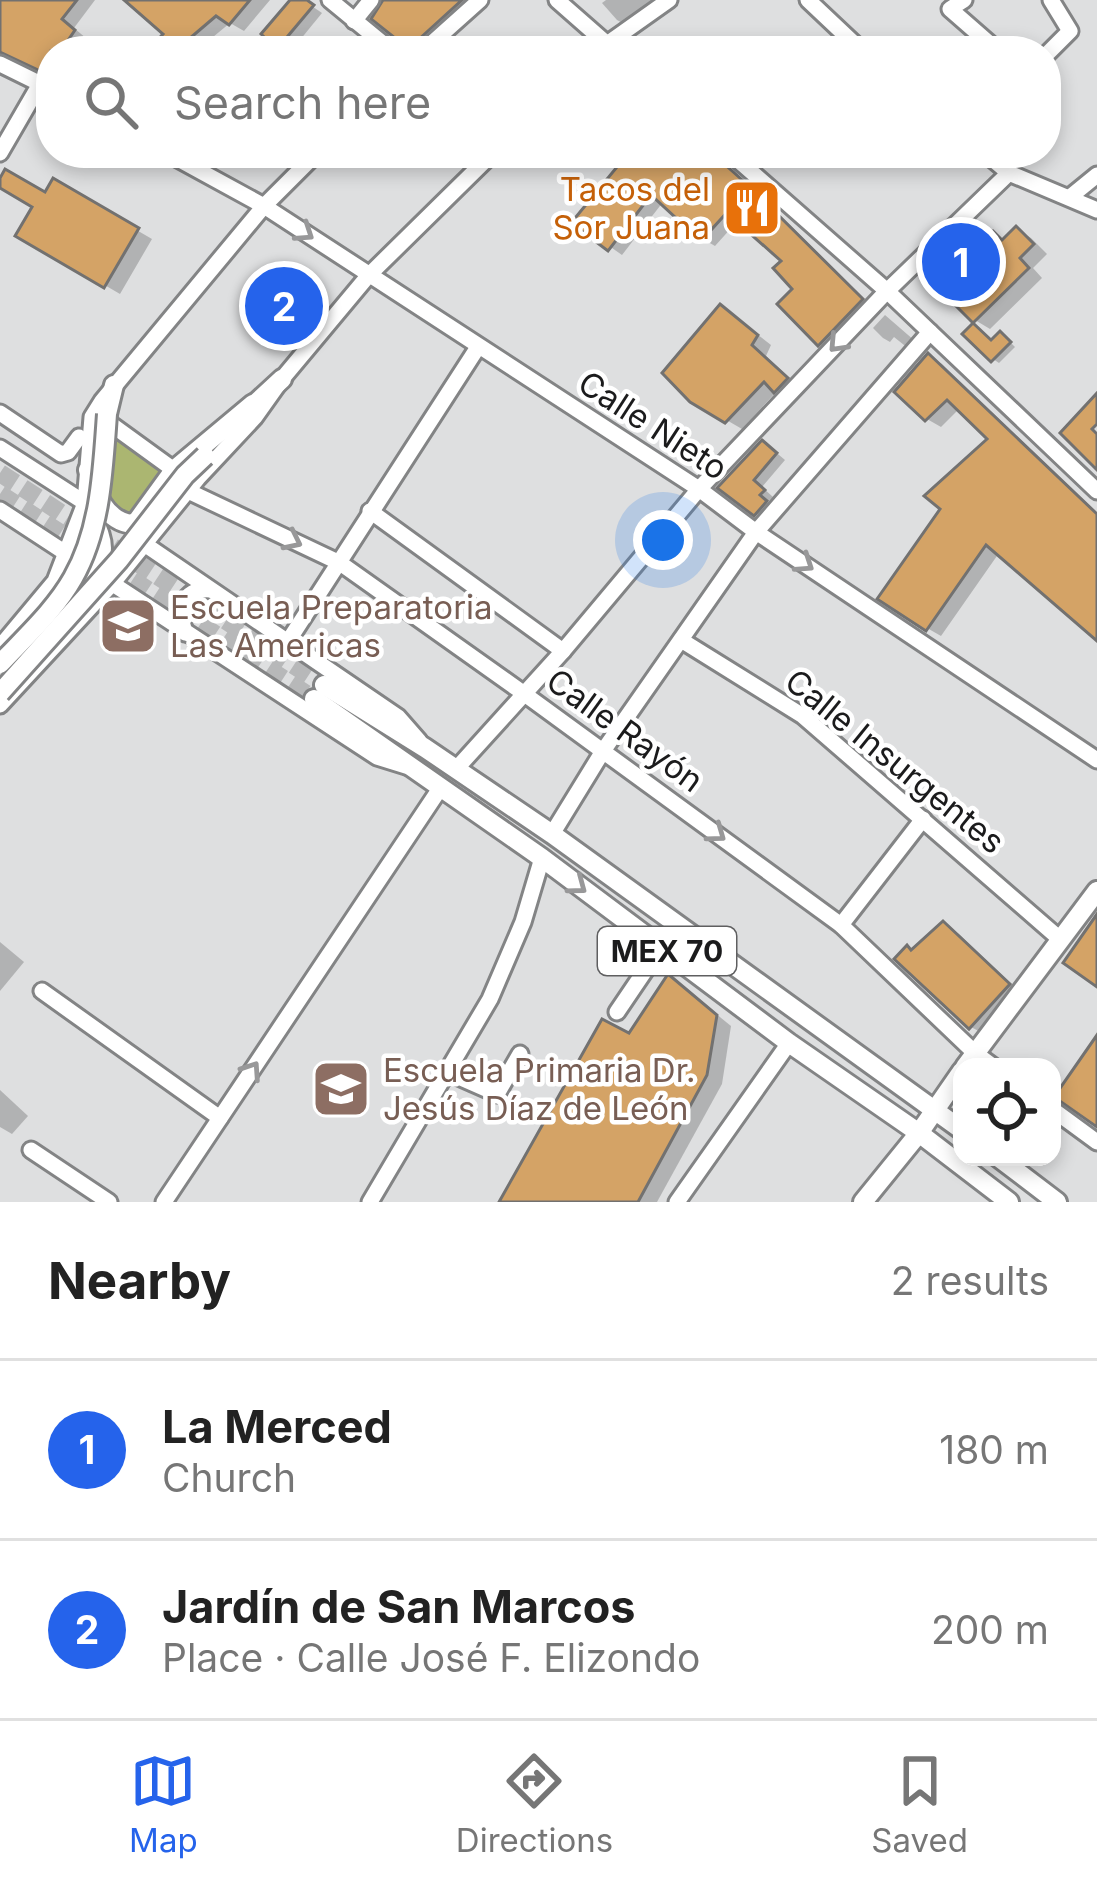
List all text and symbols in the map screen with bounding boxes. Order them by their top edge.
search box [36,36,1061,168]
icon: search [78,69,144,135]
text: Search here [174,75,431,130]
place label: Tacos del Sor Juana [552,169,710,247]
restaurant icon: Tacos del Sor Juana [721,177,783,239]
pin: 1 [922,217,1000,307]
one-way arrow [291,219,313,241]
pin: 2 [245,261,323,351]
one-way arrow [829,330,851,352]
street label: Calle Nieto [571,362,735,488]
your location [633,510,693,570]
one-way arrow [281,527,302,550]
one-way arrow [791,550,813,572]
place label: Escuela Preparatoria Las Americas [170,587,493,665]
school or university icon: Escuela Preparatoria Las Americas [97,595,159,657]
street label: Calle Rayón [539,660,711,800]
street label: Calle Insurgentes [777,660,1013,862]
one-way arrow [704,820,725,842]
one-way arrow [565,871,586,893]
road number: MEX 70 [598,927,736,975]
place label: Escuela Primaria Dr. Jesús Díaz de León [383,1050,696,1128]
school or university icon: Escuela Primaria Dr. Jesús Díaz de León [310,1058,372,1120]
map controls [953,1058,1061,1166]
button: locate [953,1058,1061,1166]
one-way arrow [238,1061,260,1083]
text: Nearby [48,1250,231,1311]
text: 2 results [891,1257,1049,1304]
text: La Merced [162,1399,392,1454]
text: 1 [79,1426,95,1473]
text: 180 m [939,1426,1049,1473]
text: Church [162,1454,296,1501]
text: Jardín de San Marcos [162,1579,636,1634]
text: 2 [75,1606,99,1653]
text: 200 m [931,1606,1049,1653]
text: Place · Calle José F. Elizondo [162,1634,700,1681]
tab: Map [129,1748,198,1860]
tab: Directions [456,1748,613,1860]
tab: Saved [871,1748,968,1860]

